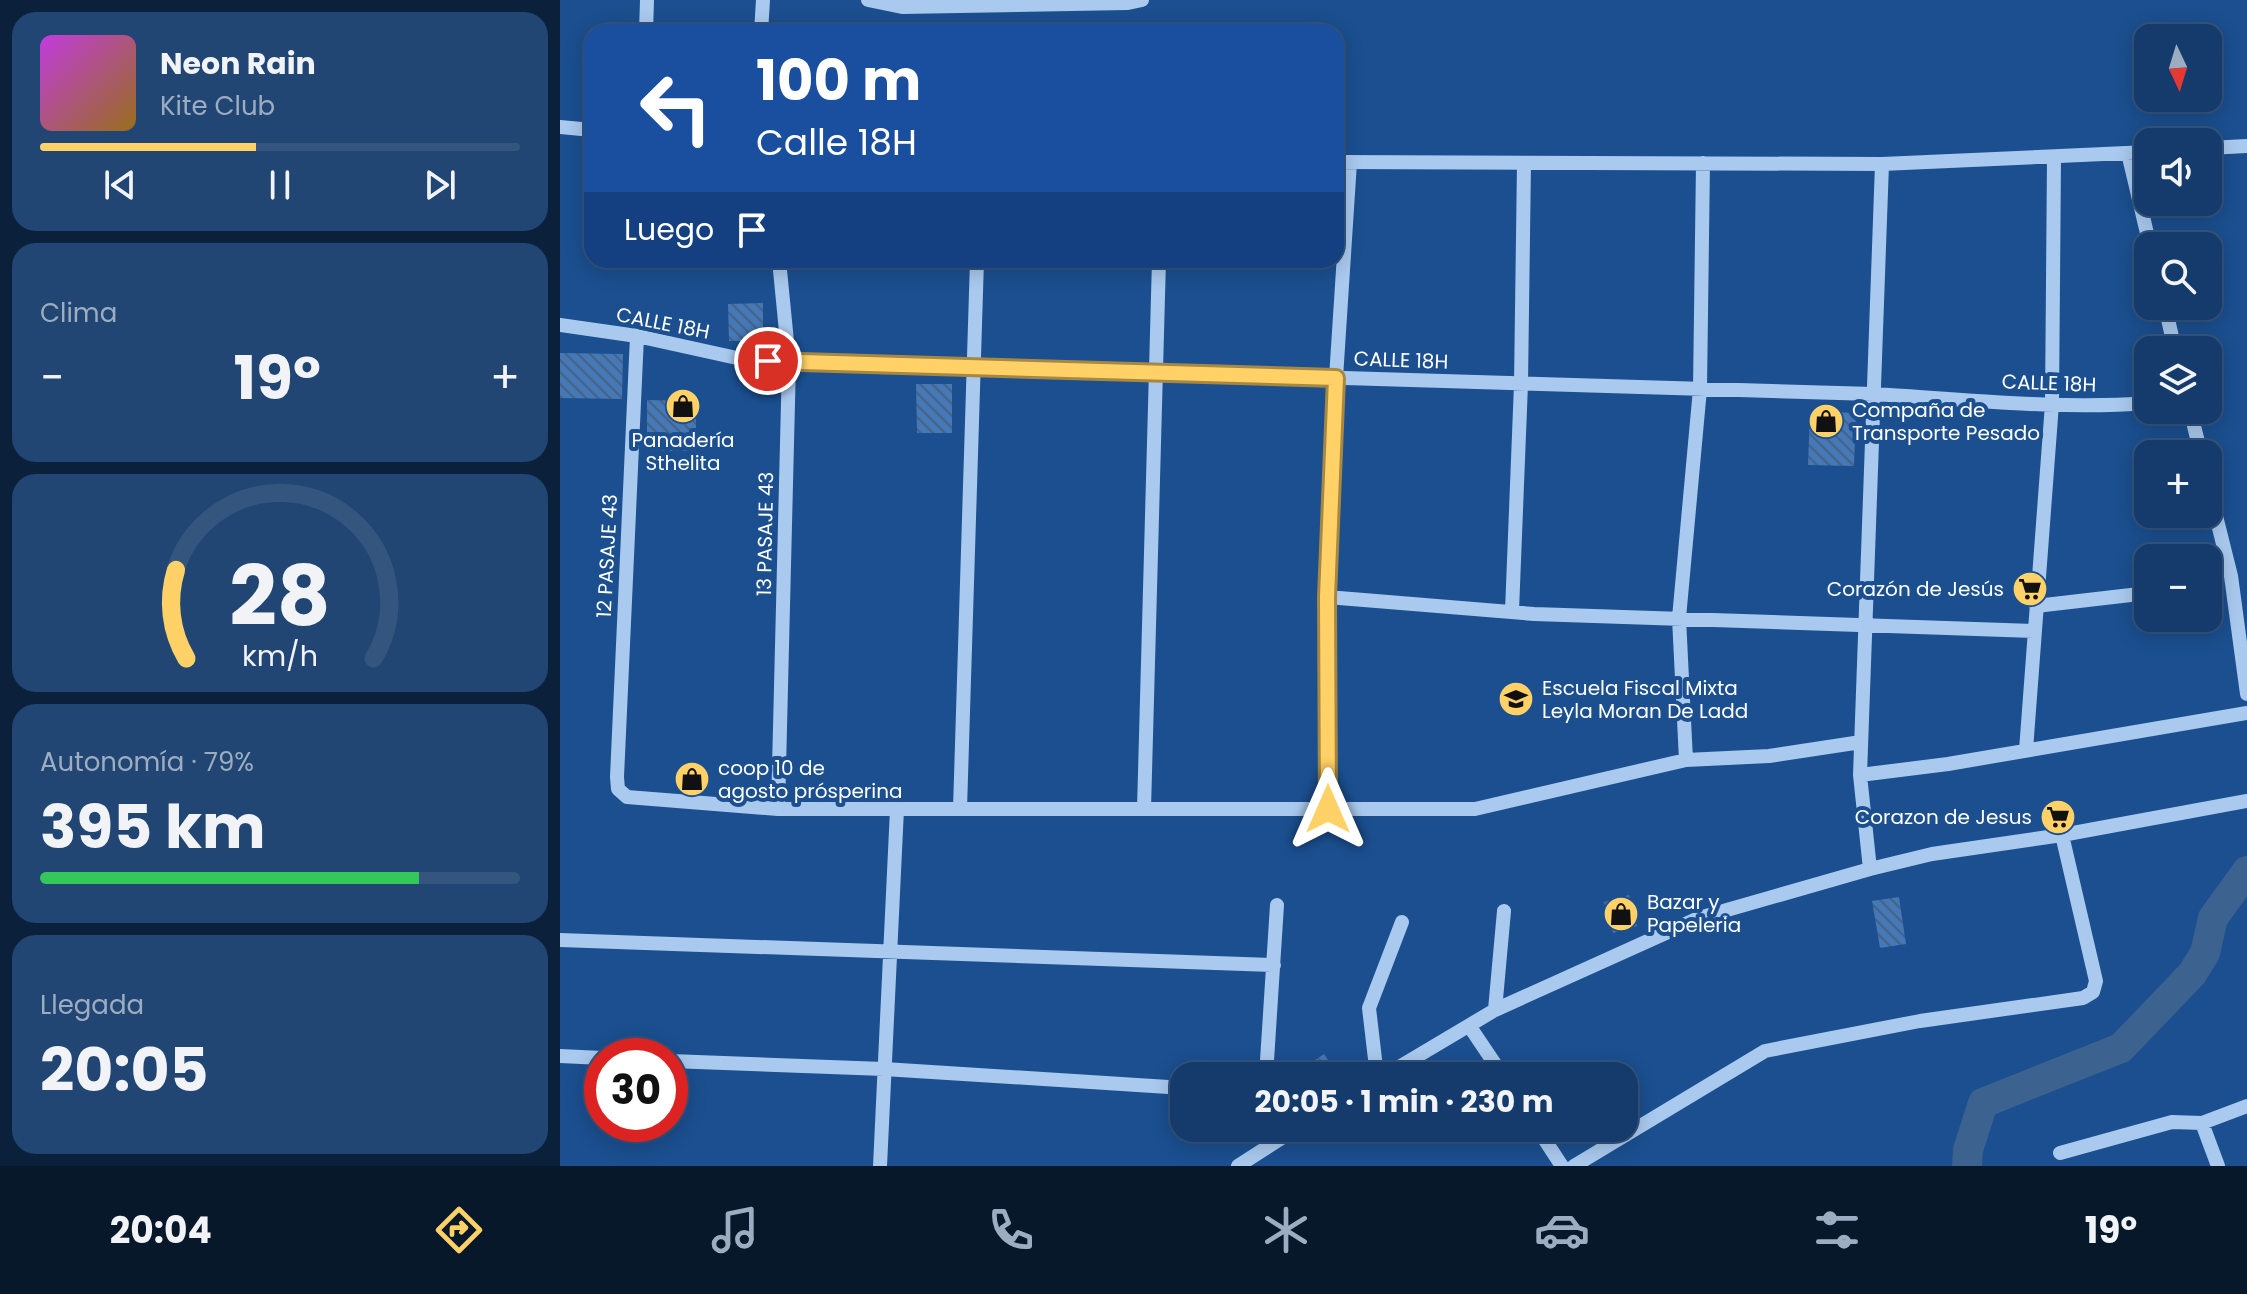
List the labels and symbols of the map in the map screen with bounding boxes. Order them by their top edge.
north arrow [2134,24,2222,112]
street label: CALLE 18H [614,300,712,346]
pin [734,327,802,395]
street label: CALLE 18H [1353,344,1449,376]
street label: CALLE 18H [2001,367,2097,399]
shop icon: Panadería Sthelita [664,387,702,425]
place label: Compaña de Transporte Pesado [1852,396,2040,447]
shop icon: Compaña de Transporte Pesado [1807,402,1845,440]
place label: Panadería Sthelita [631,426,735,477]
street label: 13 PASAJE 43 [750,472,780,596]
street label: 12 PASAJE 43 [590,493,624,619]
supermarket icon: Corazón de Jesús [2011,570,2049,608]
place label: Corazón de Jesús [1827,575,2004,603]
place label: Escuela Fiscal Mixta Leyla Moran De Ladd [1542,674,1748,725]
school or university icon: Escuela Fiscal Mixta Leyla Moran De Ladd [1497,680,1535,718]
place label: coop 10 de agosto prósperina [718,754,903,805]
shop icon: coop 10 de agosto prósperina [673,760,711,798]
position arrow [1286,767,1370,851]
supermarket icon: Corazon de Jesus [2039,798,2077,836]
place label: Corazon de Jesus [1855,803,2032,831]
place label: Bazar y Papeleria [1647,888,1741,939]
shop icon: Bazar y Papeleria [1602,895,1640,933]
speed limit sign: 30 [584,1038,688,1142]

